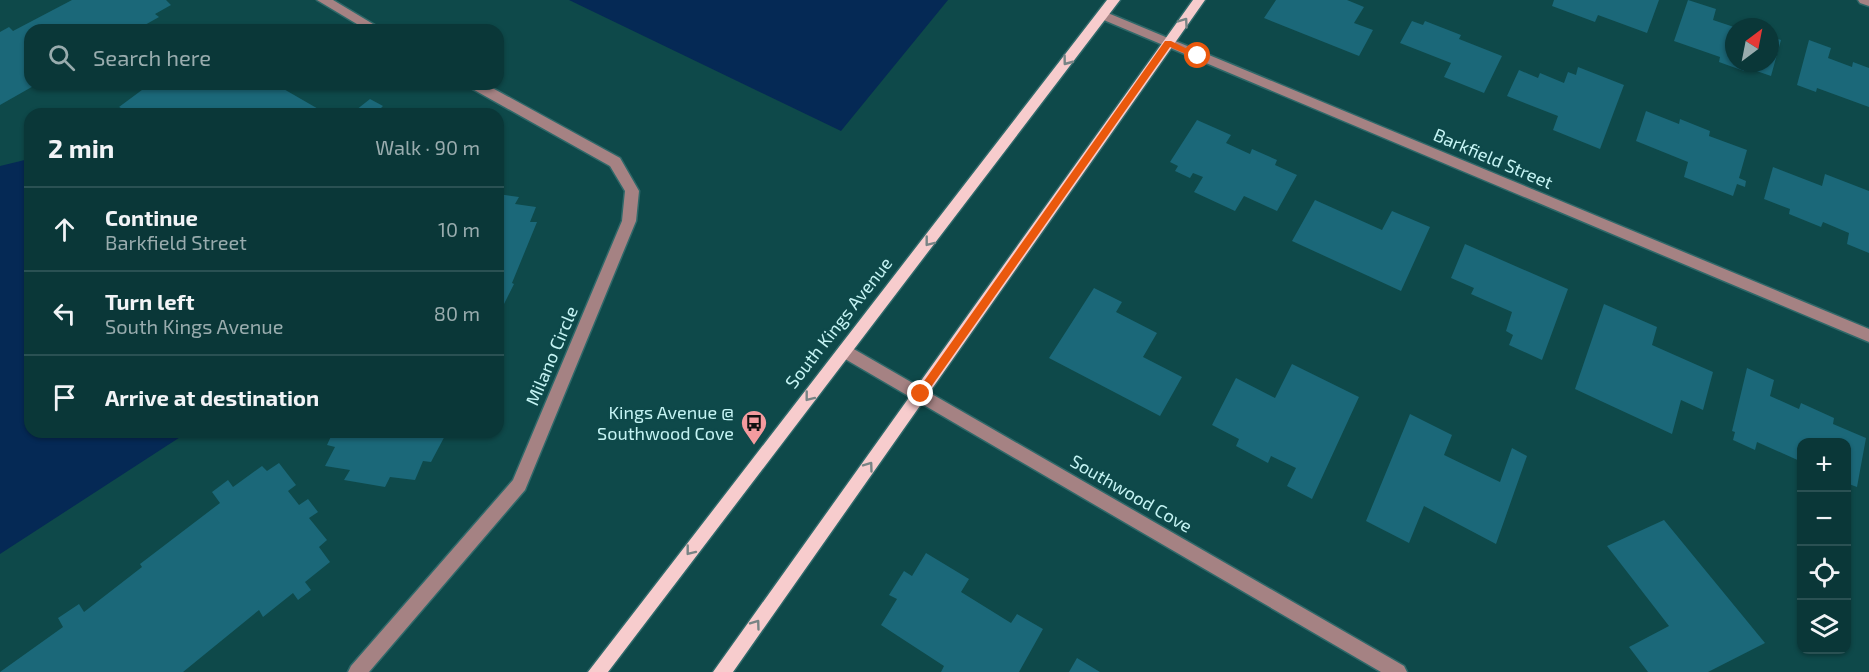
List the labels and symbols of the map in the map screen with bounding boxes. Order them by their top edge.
one-way arrow [1177,17,1188,28]
north arrow [1725,18,1779,72]
route start [1184,42,1210,68]
one-way arrow [1064,55,1075,66]
street label: Barkfield Street [1430,123,1557,193]
one-way arrow [925,235,936,246]
street label: South Kings Avenue [780,252,896,392]
street label: Milano Circle [520,303,582,409]
route end [907,380,933,406]
one-way arrow [806,390,817,401]
place label: Kings Avenue @ Southwood Cove [597,401,734,444]
bus stop icon: Kings Avenue @ Southwood Cove [739,408,769,446]
street label: Southwood Cove [1067,449,1196,537]
one-way arrow [862,461,873,472]
one-way arrow [686,545,697,556]
one-way arrow [749,620,760,631]

